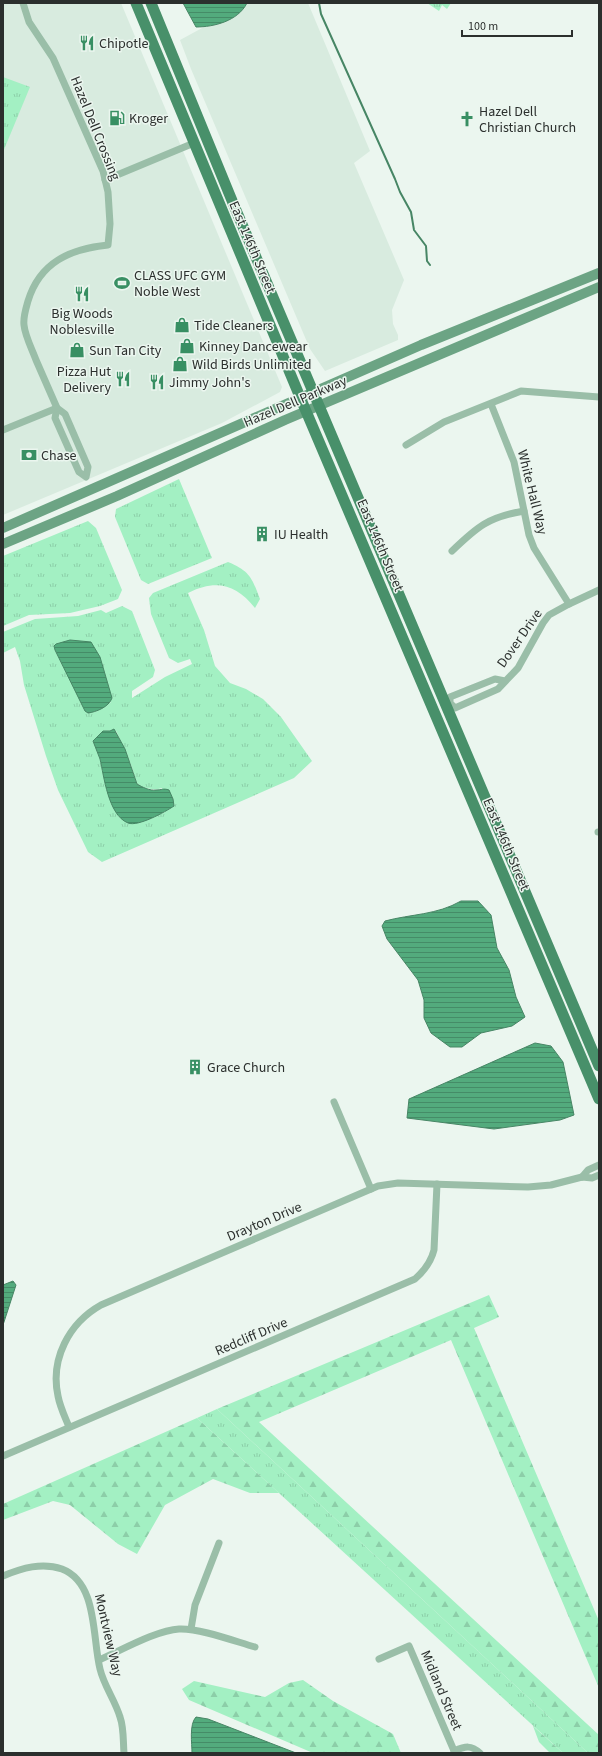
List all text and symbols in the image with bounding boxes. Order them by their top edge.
scale bar [462,12,572,38]
text: 100 m [468,18,498,35]
restaurant icon: Chipotle [78,34,96,52]
place label: Chipotle [99,34,148,54]
street label: Hazel Dell Crossing [65,73,125,184]
place label: Hazel Dell Christian Church [479,102,576,138]
fuel station icon: Kroger [108,109,126,127]
place label: Kroger [129,109,168,129]
church icon: Hazel Dell Christian Church [458,110,476,128]
street label: East 146th Street [224,198,281,297]
place label: CLASS UFC GYM Noble West [134,266,226,302]
sports icon: CLASS UFC GYM Noble West [113,274,131,292]
restaurant icon: Big Woods Noblesville [73,285,91,303]
place label: Big Woods Noblesville [50,304,114,340]
shop icon: Tide Cleaners [173,316,191,334]
place label: Tide Cleaners [194,316,273,336]
shop icon: Kinney Dancewear [178,337,196,355]
place label: Kinney Dancewear [199,337,307,357]
shop icon: Sun Tan City [68,341,86,359]
place label: Sun Tan City [89,341,162,361]
shop icon: Wild Birds Unlimited [171,355,189,373]
place label: Wild Birds Unlimited [192,355,311,375]
place label: Pizza Hut Delivery [57,362,111,398]
restaurant icon: Pizza Hut Delivery [114,370,132,388]
street label: Hazel Dell Parkway [241,371,351,433]
restaurant icon: Jimmy John's [148,373,166,391]
place label: Jimmy John's [169,373,250,393]
bank icon: Chase [20,446,38,464]
place label: Chase [41,446,77,466]
street label: White Hall Way [512,448,552,537]
street label: East 146th Street [352,496,409,595]
building icon: IU Health [253,525,271,543]
place label: IU Health [274,525,328,545]
street label: Dover Drive [492,605,547,672]
street label: East 146th Street [478,795,535,894]
building icon: Grace Church [186,1058,204,1076]
place label: Grace Church [207,1058,285,1078]
street label: Drayton Drive [224,1197,305,1247]
street label: Redcliff Drive [212,1313,291,1361]
street label: Montview Way [89,1592,127,1679]
street label: Midland Street [415,1647,467,1734]

